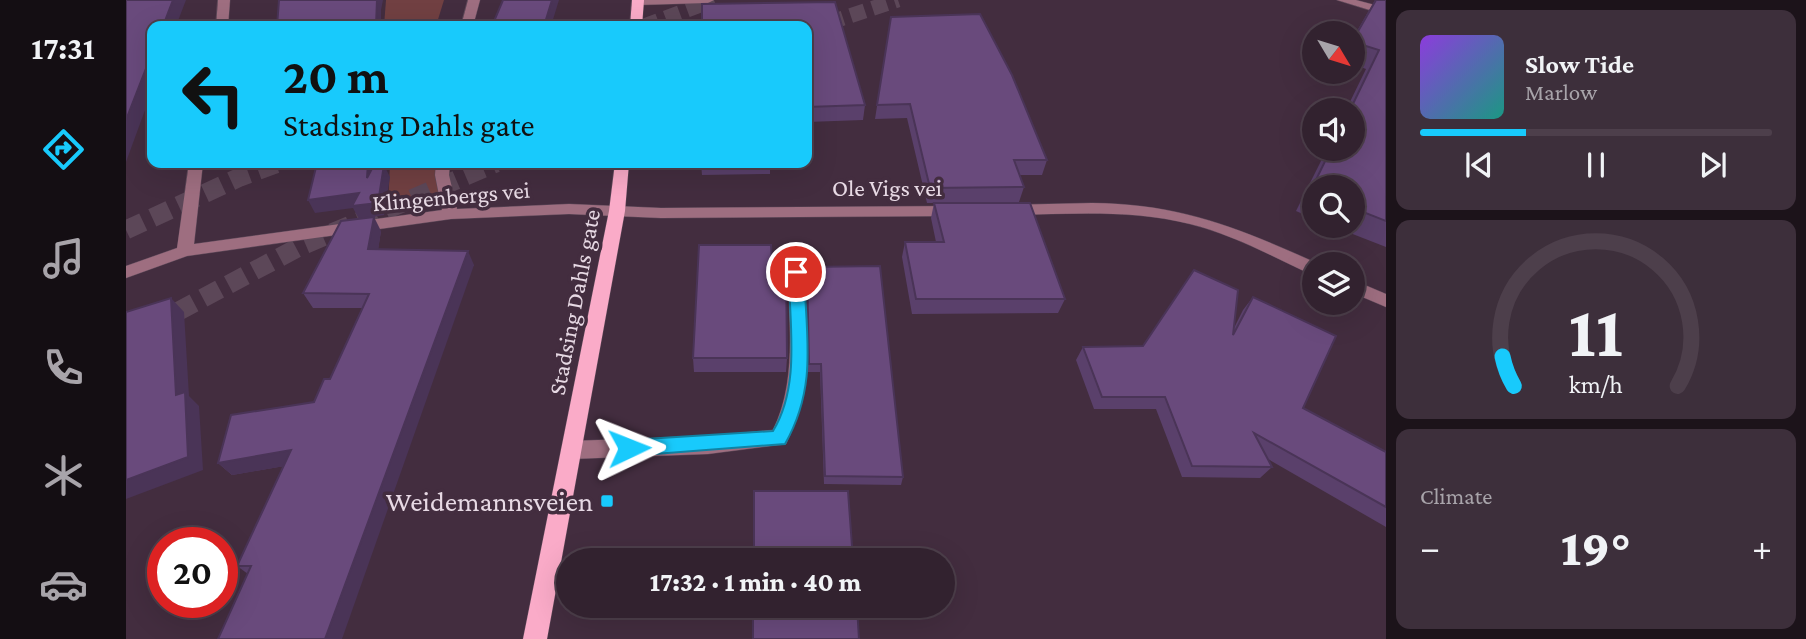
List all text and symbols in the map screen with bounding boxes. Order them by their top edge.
north arrow [1302,21,1365,84]
map controls [1302,21,1365,315]
text: 17:31 [31,30,95,66]
icon: left [168,49,259,140]
text: 20 m [283,49,389,104]
text: Slow Tide [1525,50,1634,79]
text: Marlow [1525,79,1597,105]
button: sound [1302,98,1365,161]
text: Stadsing Dahls gate [283,107,535,143]
icon: directions [39,125,88,174]
icon: previous [1460,146,1498,184]
icon: pause [1577,146,1615,184]
icon: next [1694,146,1732,184]
street label: Ole Vigs vei [832,174,942,201]
button: search [1302,175,1365,238]
street label: Klingenbergs vei [371,176,531,216]
street label: Stadsing Dahls gate [543,207,605,397]
icon: music [39,234,88,283]
pin [766,242,826,302]
button: layers [1302,252,1365,315]
icon: arrive [777,253,815,291]
text: 11 [1569,291,1623,372]
icon: phone [39,343,88,392]
text: km/h [1569,370,1623,397]
position arrow [592,411,666,485]
icon: climate [39,451,88,500]
text: Climate [1420,483,1492,509]
place label: Weidemannsveien [386,486,593,517]
marker: Weidemannsveien [599,493,615,509]
text: 19° [1561,518,1631,576]
text: − [1420,526,1440,568]
text: + [1752,526,1772,568]
speed limit sign: 20 [147,527,238,618]
icon: car [39,560,88,609]
text: 17:32 · 1 min · 40 m [650,568,861,597]

